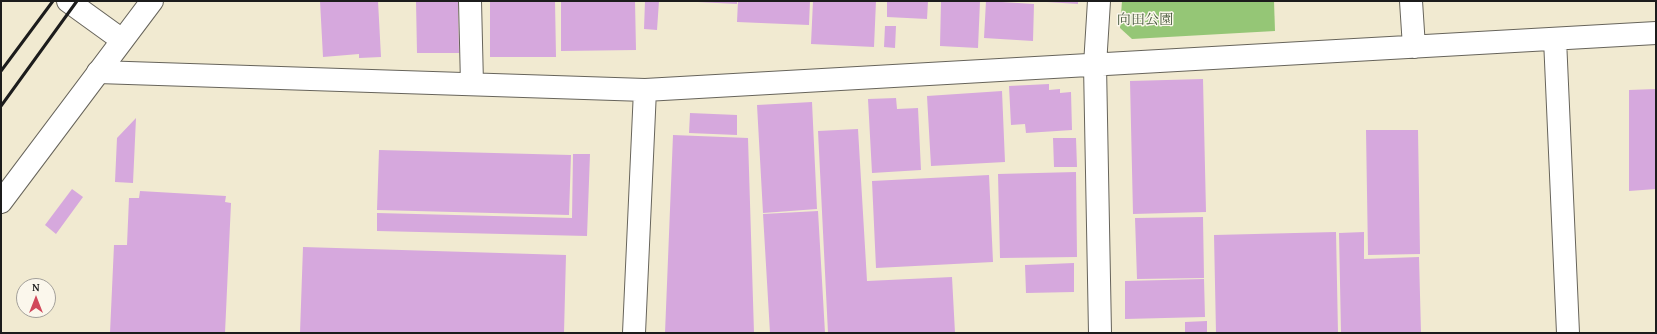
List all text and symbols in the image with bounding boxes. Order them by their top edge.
park label: 向田公園 [1117,12,1173,28]
north arrow [16,278,56,318]
text: N [32,279,40,295]

